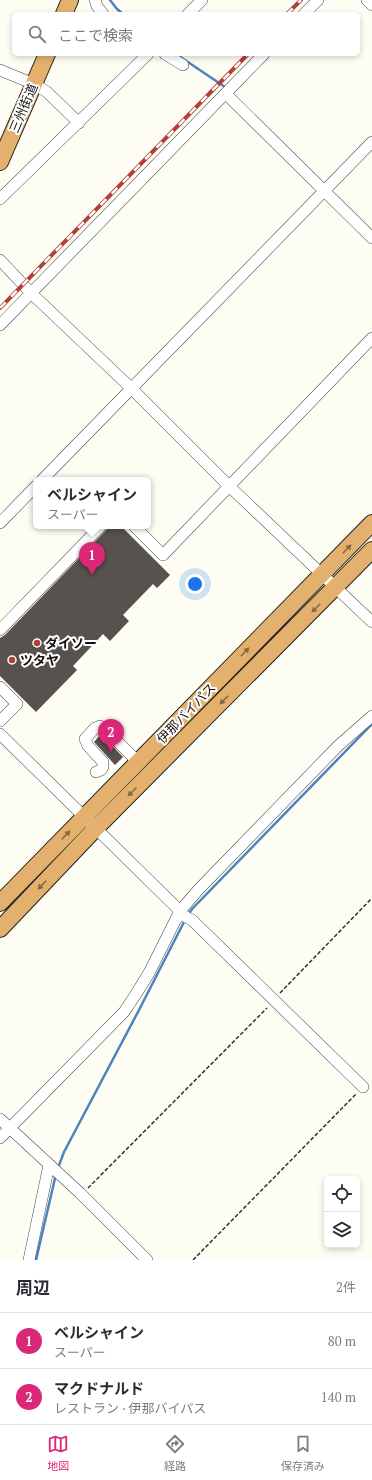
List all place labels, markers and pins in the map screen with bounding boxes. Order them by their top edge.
pin: 1 [79,542,105,575]
place label: ダイソー [45,634,97,652]
marker: ダイソー [32,638,42,648]
place label: ツタヤ [20,651,59,669]
marker: ツタヤ [7,655,17,665]
pin: 2 [98,719,124,752]

